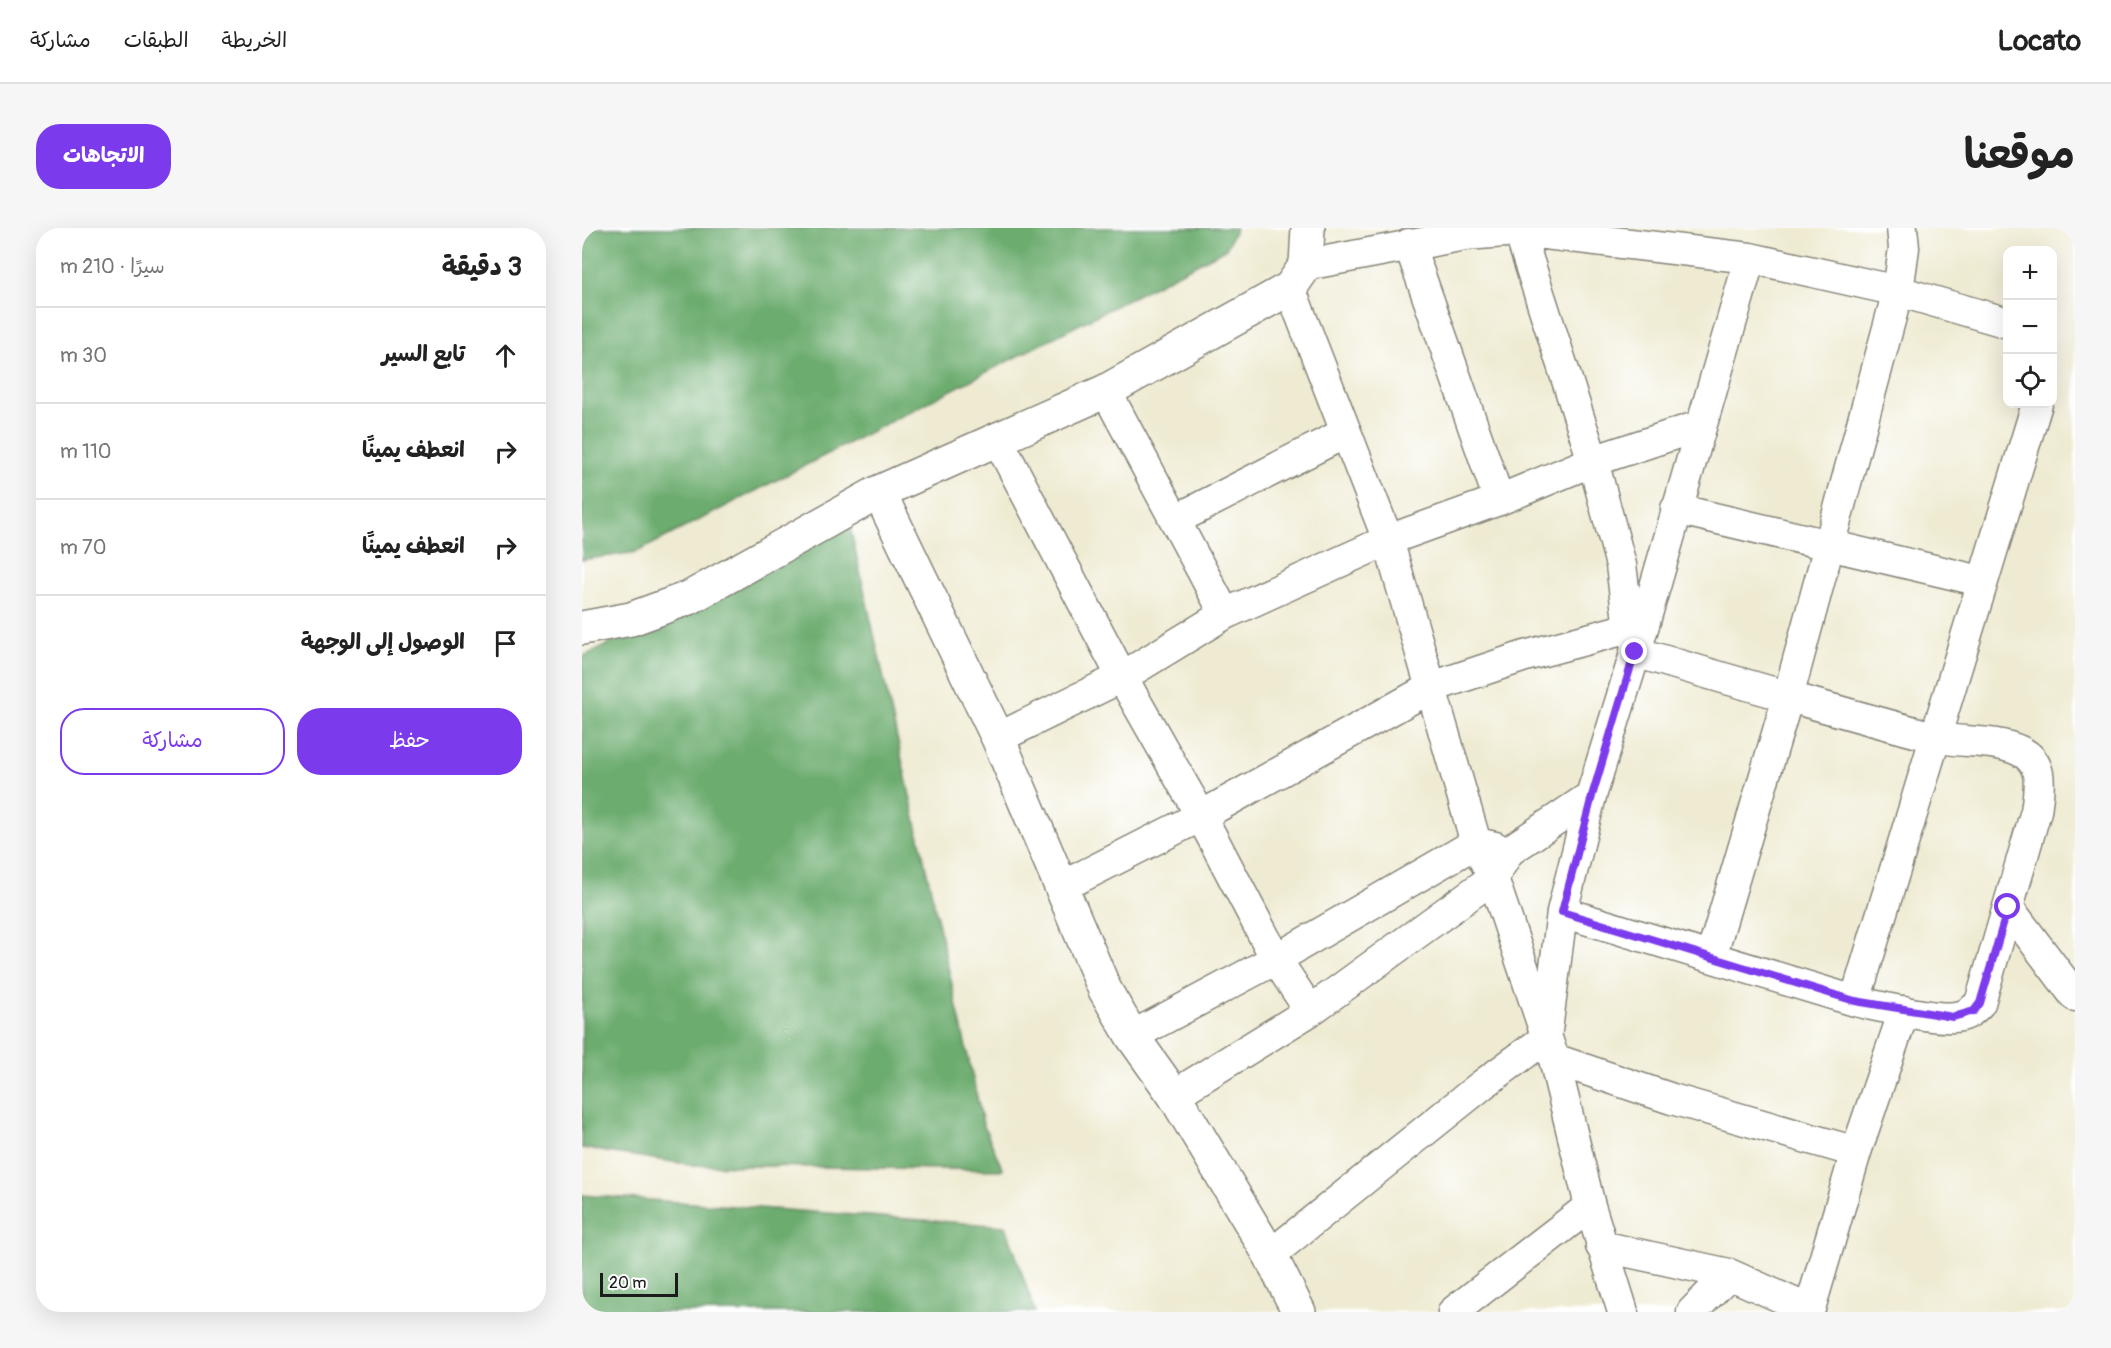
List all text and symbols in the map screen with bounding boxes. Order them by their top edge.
text: Locato [1997,24,2081,59]
text: مشاركة [30,27,91,54]
text: الطبقات [124,27,189,54]
text: الخريطة [222,27,287,54]
button: الاتجاهات [36,124,171,189]
text: موقعنا [1964,129,2075,181]
map controls [2003,246,2057,408]
button: + [2003,246,2057,300]
text: 3 دقيقة [442,251,522,283]
text: سيرًا · 210 m [60,254,165,279]
button: − [2003,300,2057,354]
icon: ahead [489,339,522,372]
text: تابع السير [382,340,465,368]
text: 30 m [60,343,107,368]
button: locate [2003,354,2057,408]
icon: right [489,435,522,468]
text: انعطف يمينًا [362,436,465,464]
text: 110 m [60,439,111,464]
icon: right [489,531,522,564]
text: انعطف يمينًا [362,532,465,560]
text: 70 m [60,535,106,560]
icon: arrive [489,627,522,660]
text: الوصول إلى الوجهة [301,628,465,656]
route end [1621,638,1647,664]
button: مشاركة [60,708,285,775]
button: حفظ [297,708,522,775]
route start [1994,893,2020,919]
scale bar [600,1270,678,1298]
text: 20 m [609,1273,647,1293]

